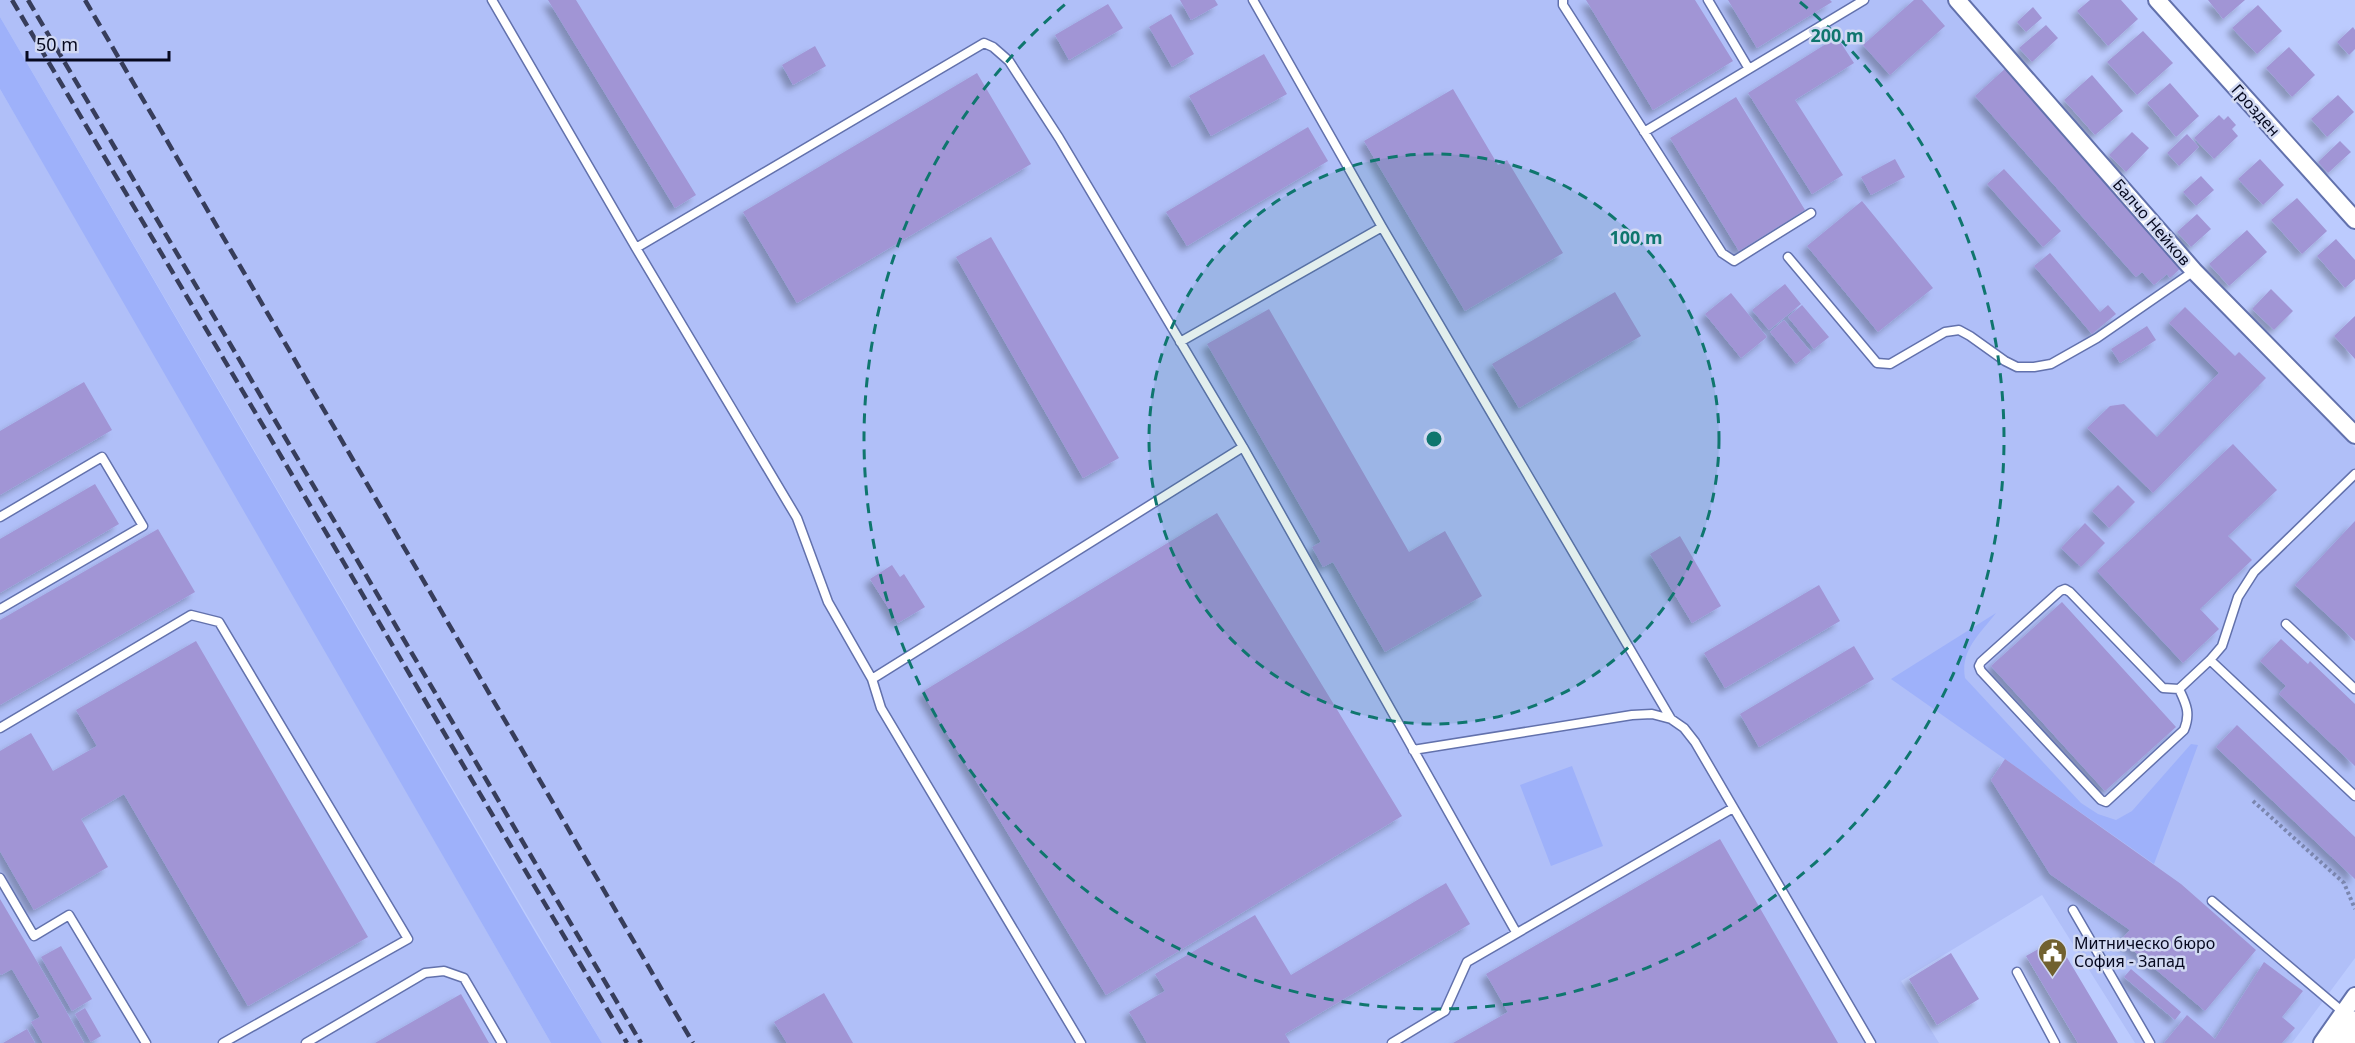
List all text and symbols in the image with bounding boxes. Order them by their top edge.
text: 200 m [1810,23,1864,47]
scale bar [27,24,170,62]
text: 50 m [36,32,78,56]
street label: Грозден [2227,79,2285,141]
street label: Балчо Нейков [2108,174,2196,270]
text: 100 m [1609,225,1663,249]
centre of rings [1424,429,1444,449]
place label: Митническо бюро София - Запад [2074,932,2215,972]
public building icon: Митническо бюро София - Запад [2037,936,2069,978]

